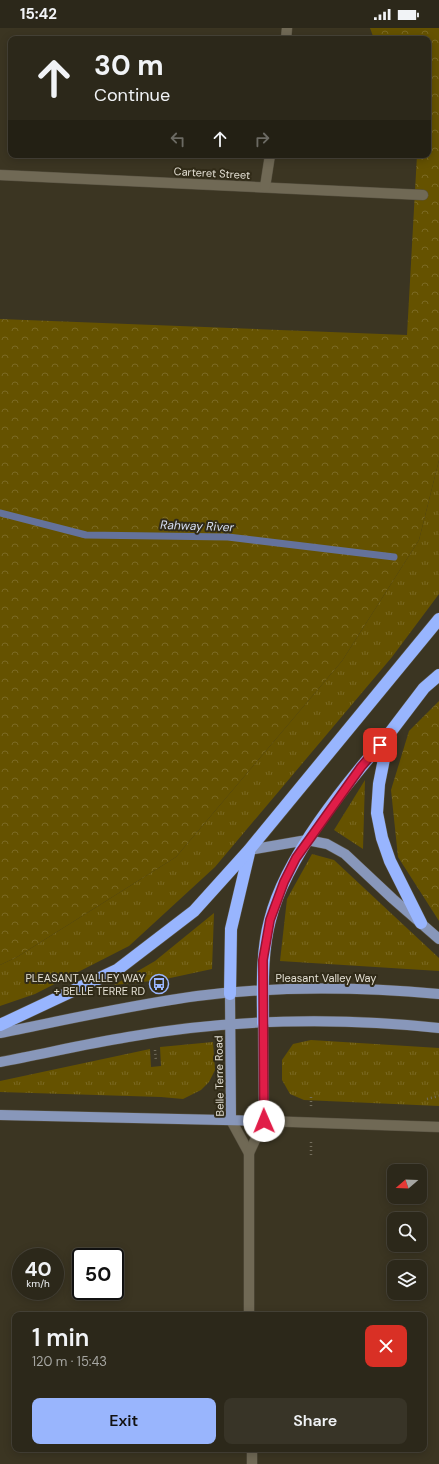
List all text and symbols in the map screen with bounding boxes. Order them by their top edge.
text: 15:42 [20,4,57,24]
text: 30 m [94,47,164,84]
icon: ahead [28,52,80,104]
text: Continue [94,83,170,107]
icon: left [167,128,189,150]
icon: ahead [209,128,231,150]
icon: right [251,128,273,150]
street label: Carteret Street [173,164,251,182]
water label: Rahway River [160,517,235,535]
pin [363,728,397,762]
icon: arrive [369,734,391,756]
place label: PLEASANT VALLEY WAY + BELLE TERRE RD [25,971,146,998]
street label: Pleasant Valley Way [276,971,376,985]
bus stop icon: PLEASANT VALLEY WAY + BELLE TERRE RD [148,973,170,995]
street label: Belle Terre Road [211,1035,227,1117]
position arrow [243,1100,285,1142]
north arrow [387,1164,427,1204]
map controls [387,1164,427,1300]
button: search [387,1212,427,1252]
speed limit sign: 50 [72,1248,124,1300]
text: 40 [24,1256,52,1282]
button: layers [387,1260,427,1300]
text: km/h [26,1277,50,1290]
text: 1 min [32,1322,89,1353]
button: close [365,1325,407,1367]
text: 120 m · 15:43 [32,1353,107,1370]
button: Exit [32,1398,216,1444]
button: Share [224,1398,407,1444]

